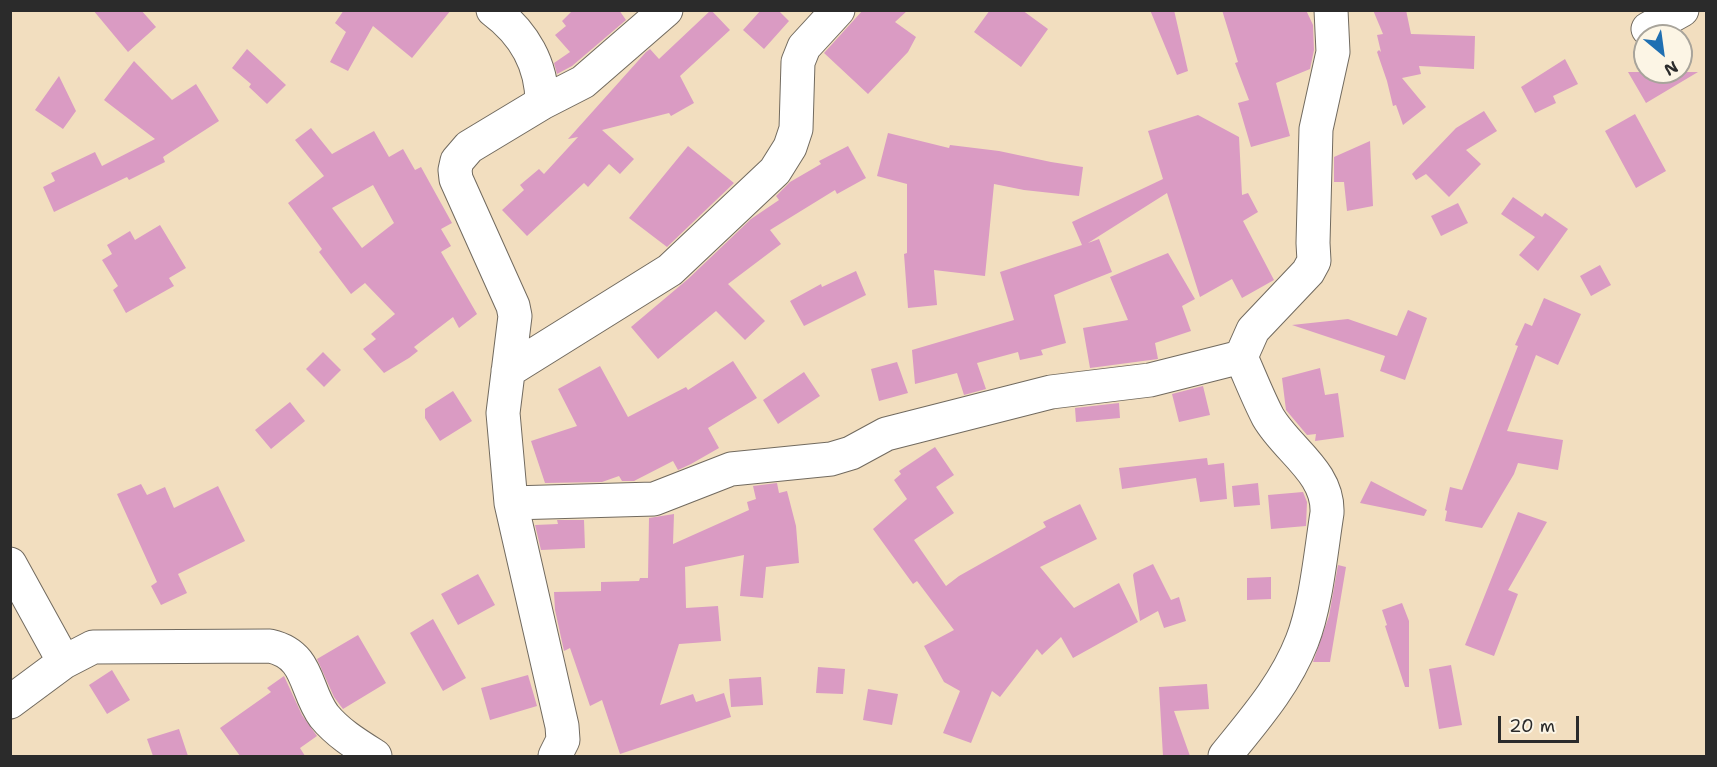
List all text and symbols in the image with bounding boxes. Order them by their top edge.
north arrow [1633,24,1693,84]
text: N [1660,56,1682,81]
scale bar [1501,704,1582,742]
text: 20 m [1509,714,1555,738]

